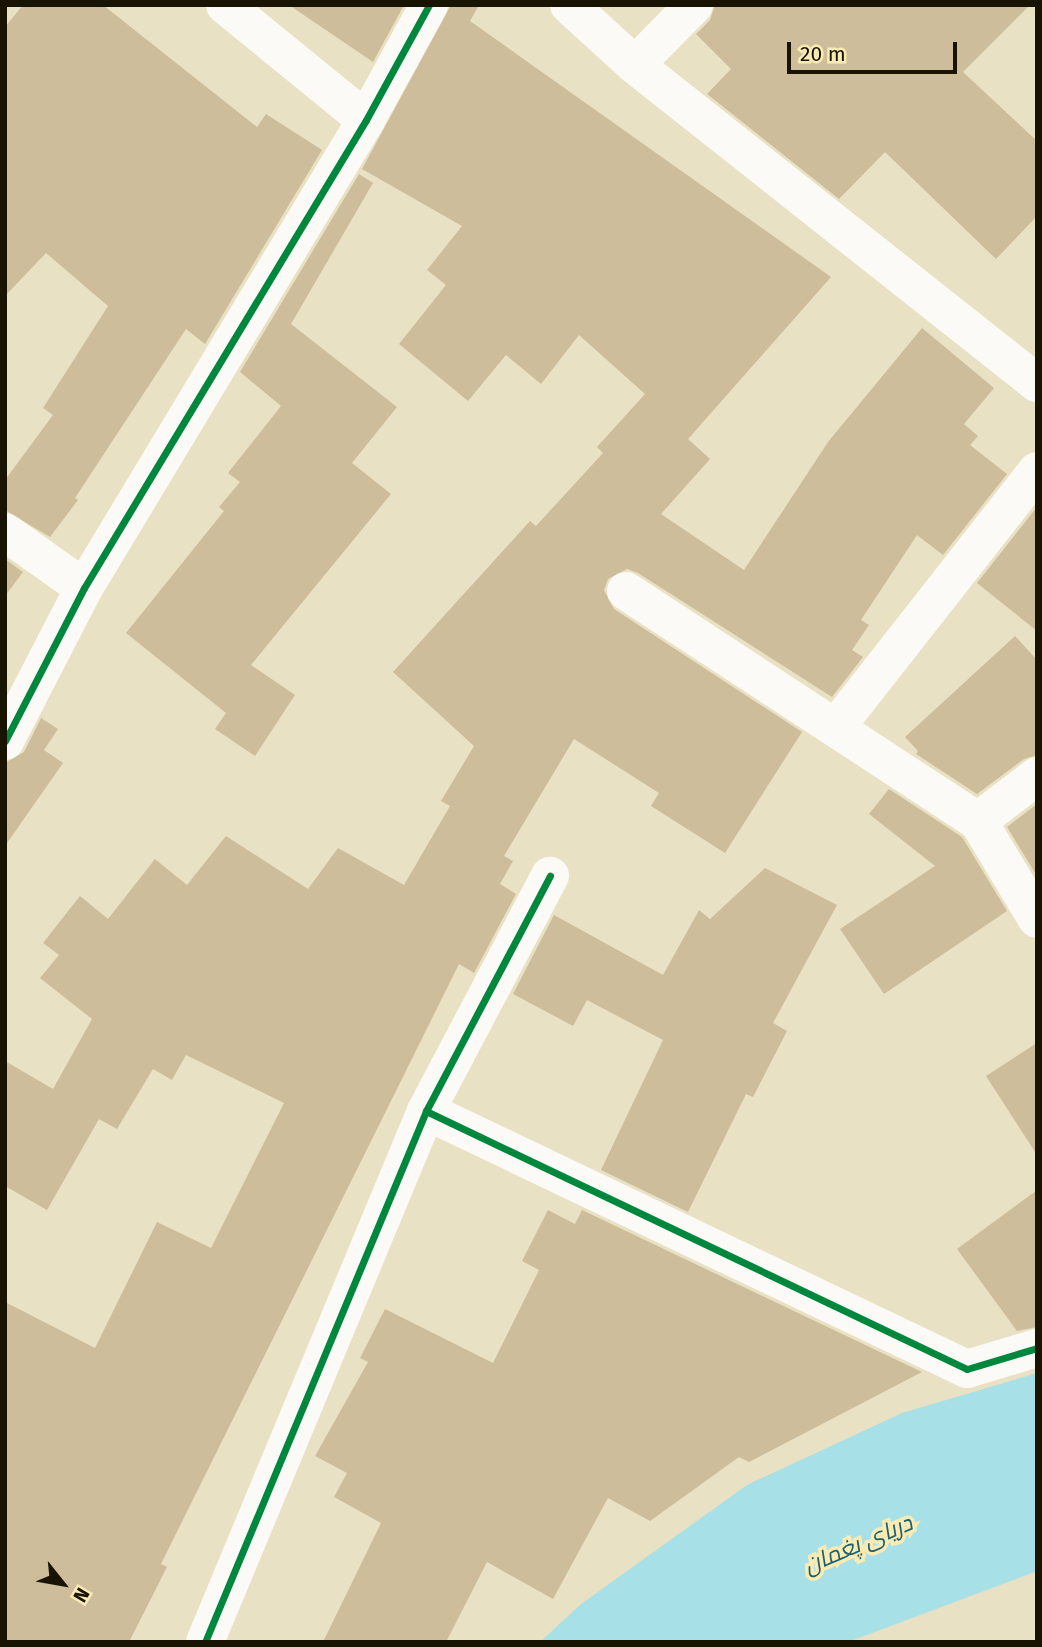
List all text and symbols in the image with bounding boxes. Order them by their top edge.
scale bar [790,28,960,72]
text: 20 m [800,41,846,67]
water label: دریای پغمان [800,1509,916,1579]
north arrow [28,1549,98,1619]
text: N [68,1584,95,1606]

